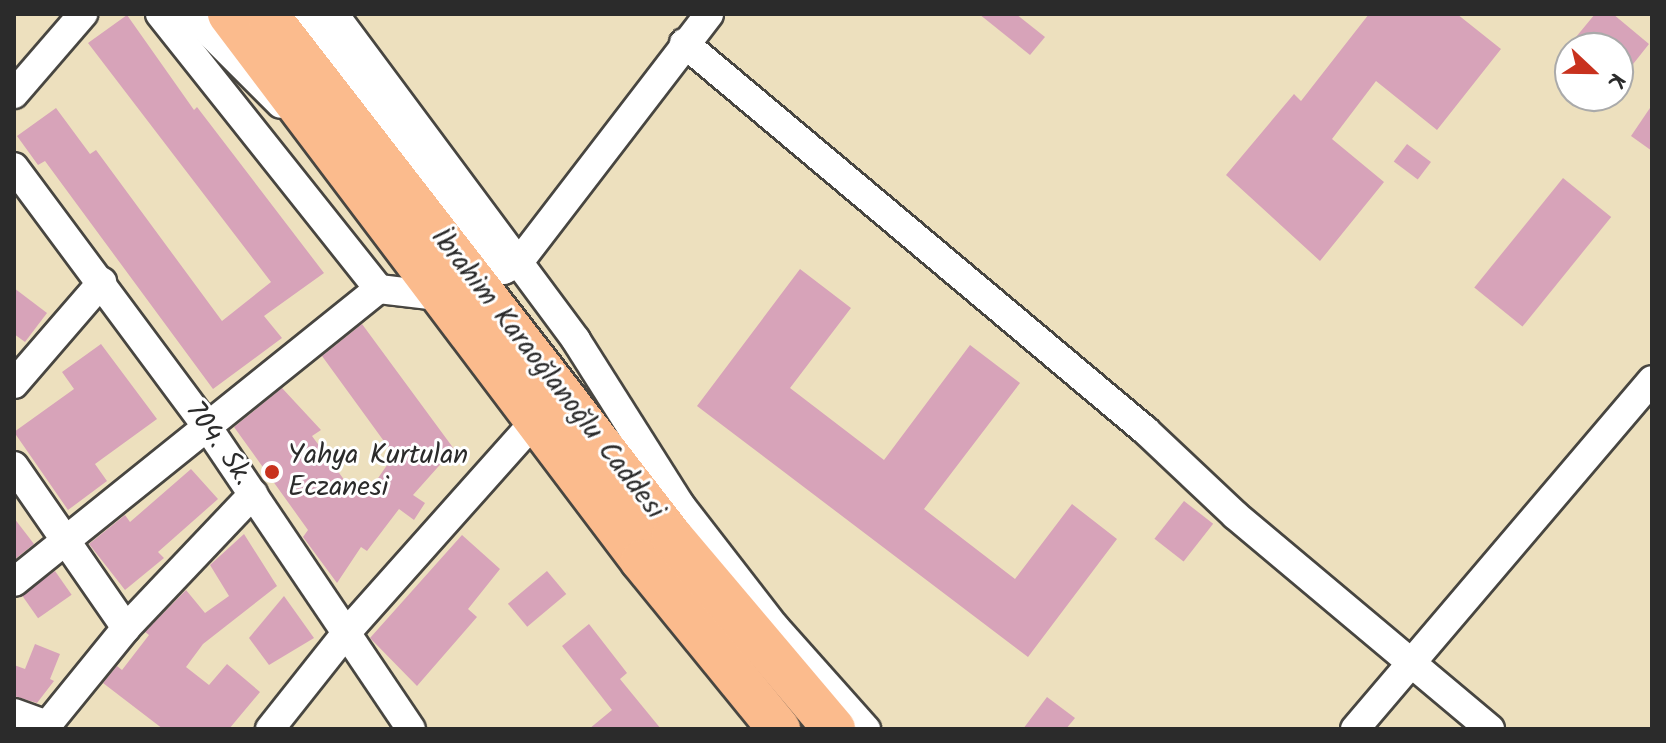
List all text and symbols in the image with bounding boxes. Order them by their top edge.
north arrow [1554,32,1634,112]
text: K [1596,68,1634,93]
street label: İbrahim Karaoğlanoğlu Caddesi [423,222,671,526]
street label: 704. Sk. [177,396,259,492]
place label: Yahya Kurtulan Eczanesi [288,439,468,505]
marker: Yahya Kurtulan Eczanesi [263,463,281,481]

